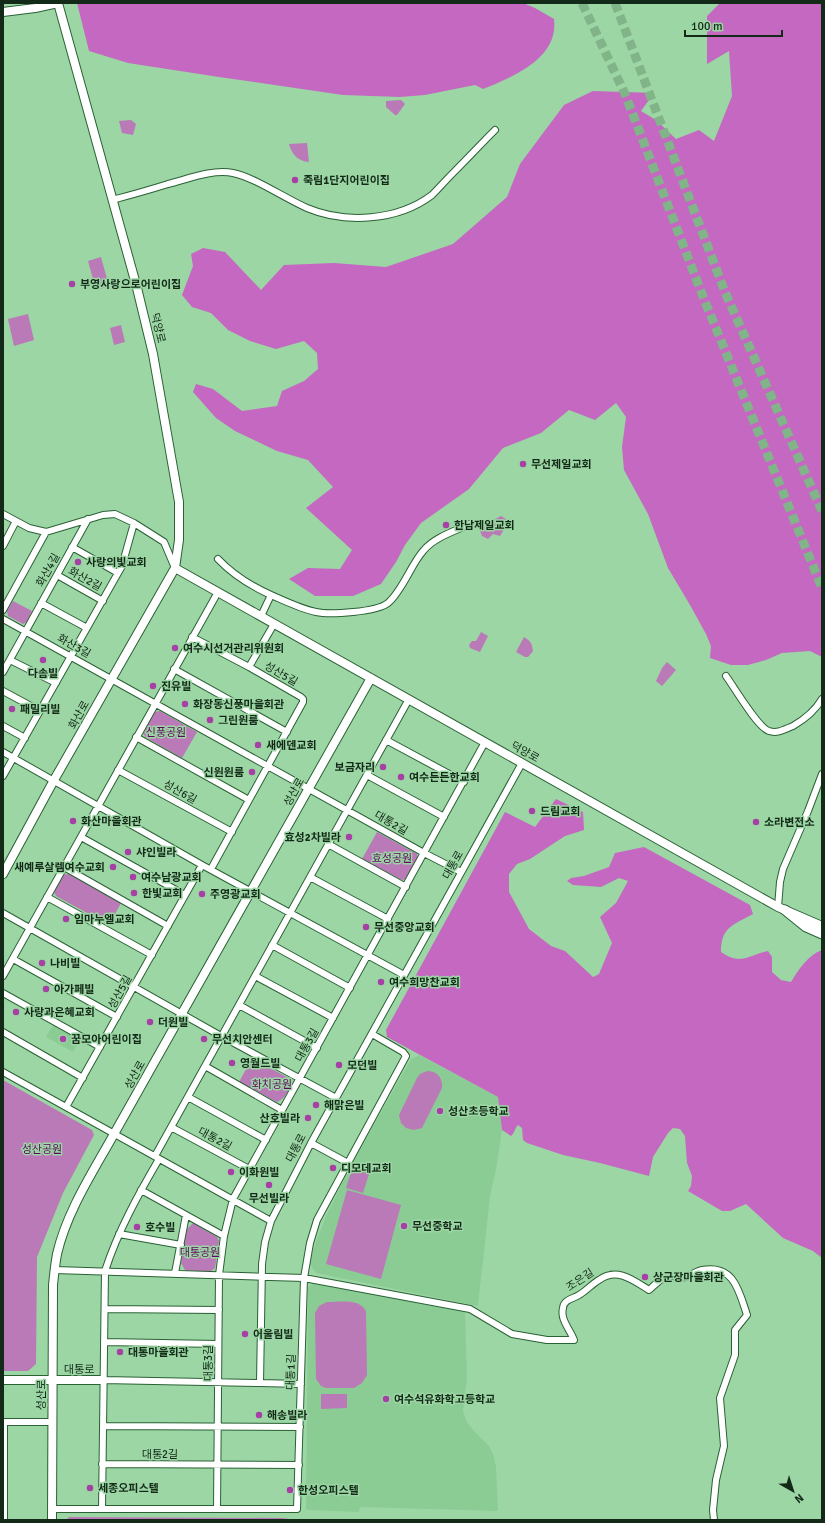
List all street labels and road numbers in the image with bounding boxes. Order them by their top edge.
street label: 덕양로 [148,312,168,344]
street label: 화산4길 [34,551,62,589]
street label: 화산2길 [66,565,104,593]
street label: 화산3길 [55,632,93,660]
street label: 성산5길 [262,659,300,689]
street label: 화산로 [66,699,92,731]
street label: 덕양로 [509,739,541,765]
street label: 성산로 [281,776,307,808]
street label: 성산6길 [161,778,199,806]
street label: 대통2길 [372,808,410,838]
street label: 대통로 [440,849,466,881]
street label: 성산5길 [106,973,134,1011]
street label: 대통3길 [293,1026,321,1064]
street label: 성산로 [122,1059,148,1091]
street label: 대통2길 [196,1125,234,1153]
street label: 대통로 [283,1132,309,1164]
street label: 조은길 [564,1266,596,1294]
street label: 대통3길 [202,1345,215,1381]
street label: 대통1길 [284,1354,298,1390]
street label: 대통로 [64,1363,94,1376]
street label: 성산로 [35,1380,48,1410]
street label: 대통2길 [142,1448,178,1461]

